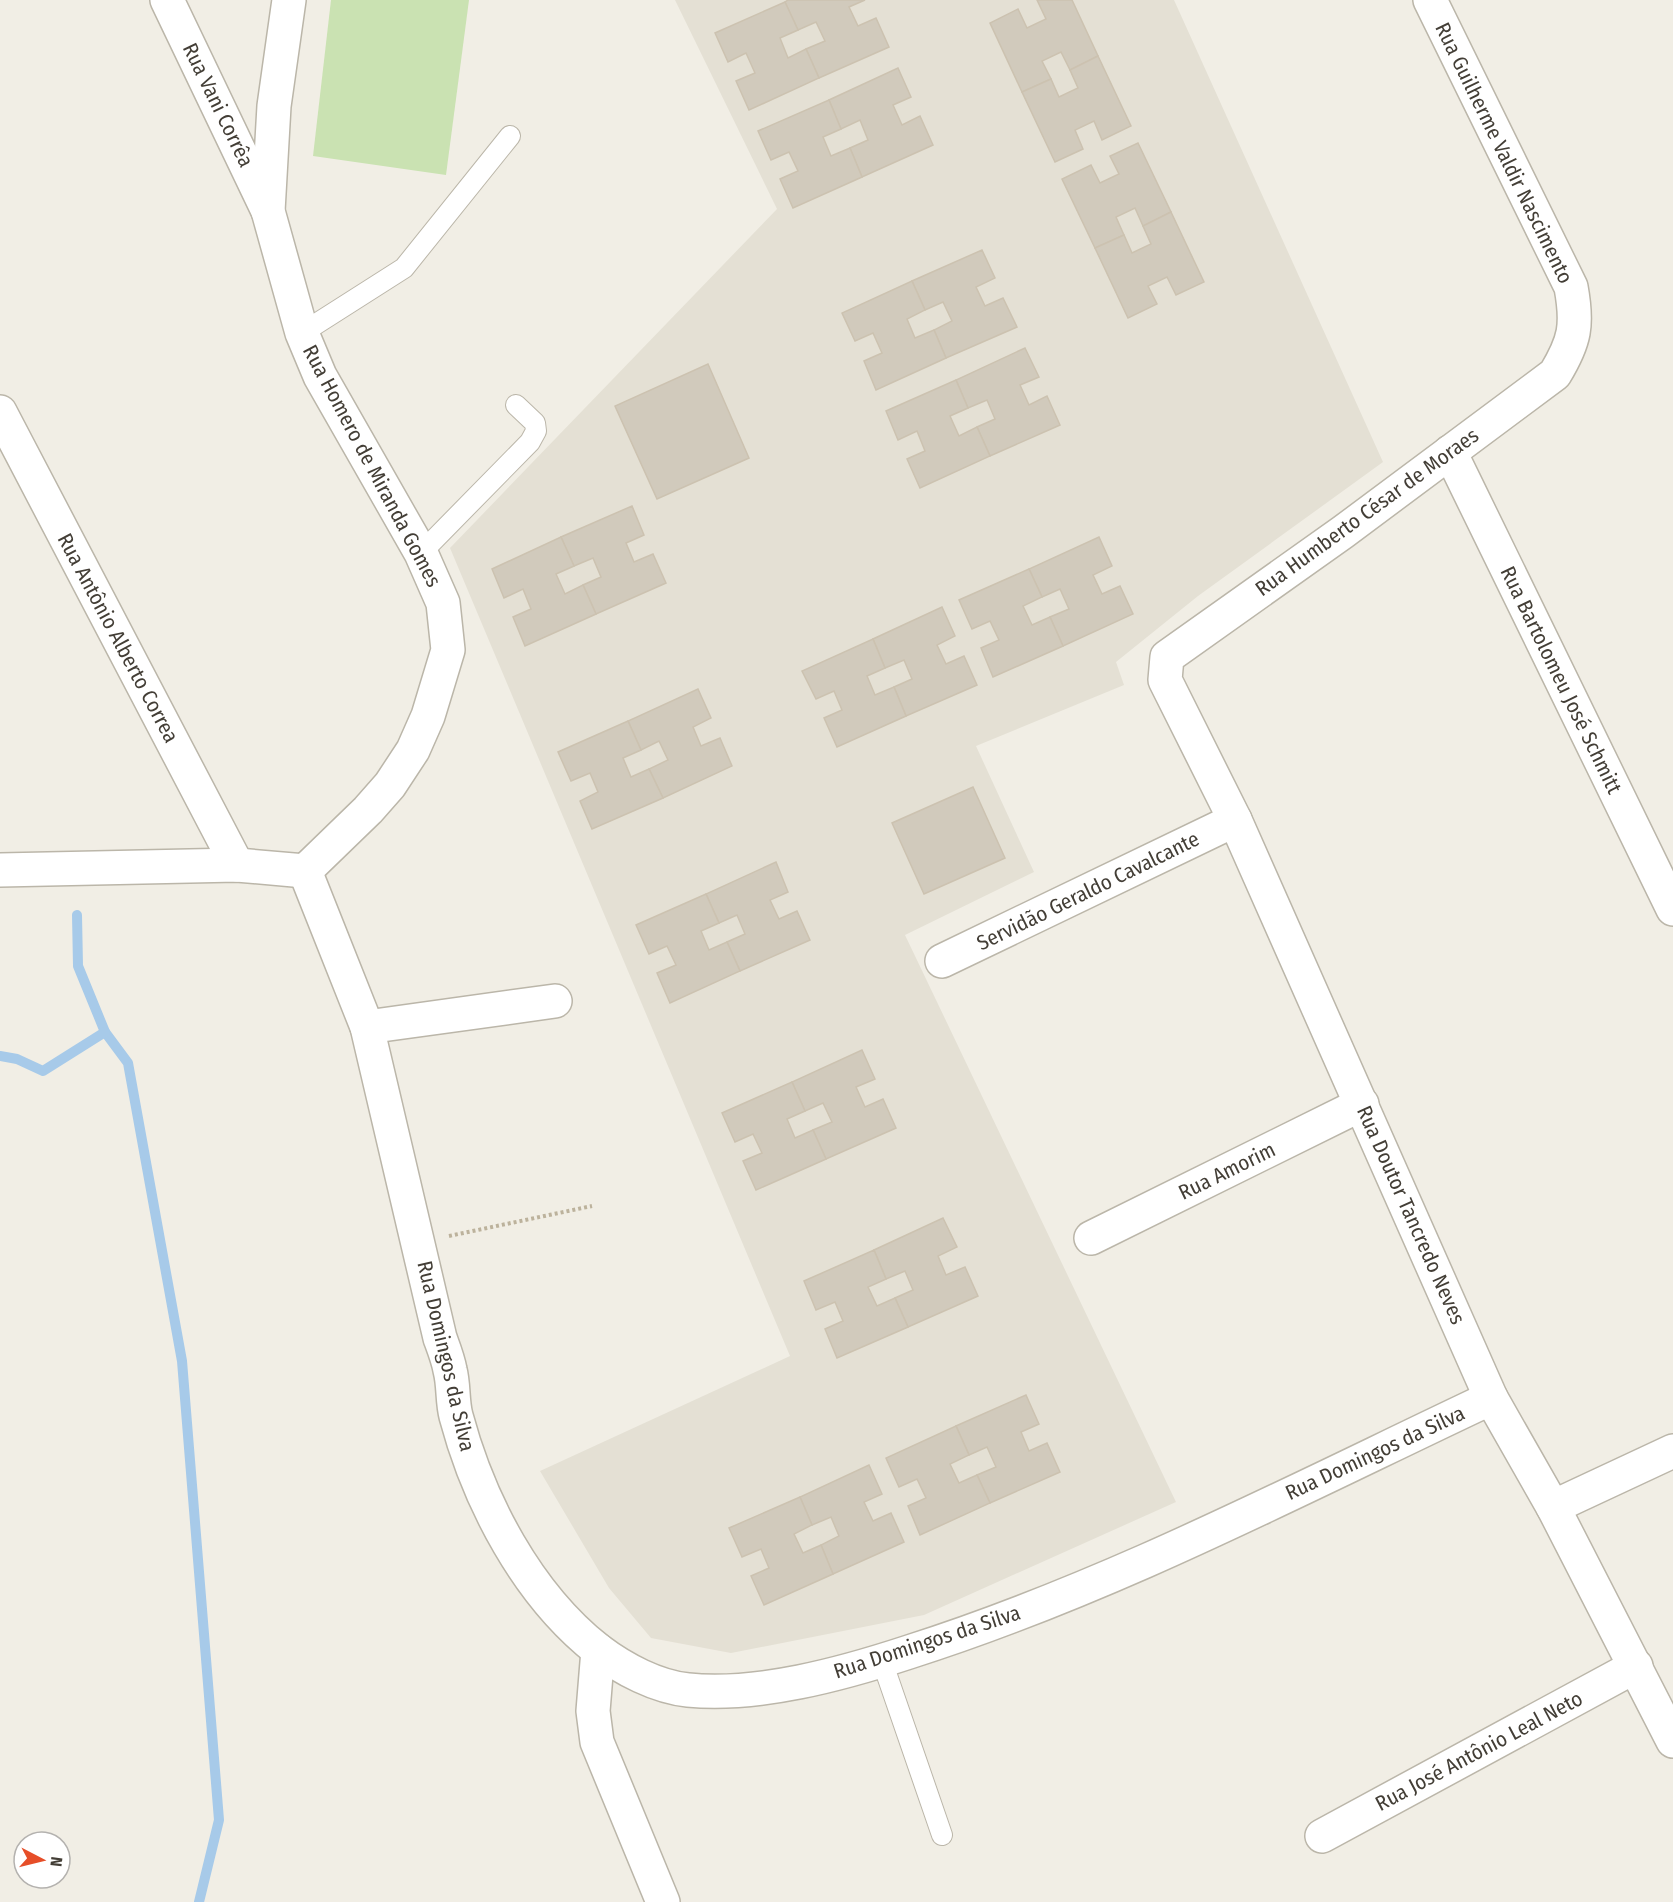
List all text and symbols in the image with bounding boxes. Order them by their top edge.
street label: Rua Guilherme Valdir Nascimento [1429,18,1579,288]
street label: Rua Vani Corrêa [177,39,259,171]
street label: Rua Homero de Miranda Gomes [297,340,447,592]
street label: Rua Humberto César de Moraes [1250,422,1484,602]
street label: Rua Antônio Alberto Correa [52,529,184,747]
street label: Rua Bartolomeu José Schmitt [1495,562,1628,798]
street label: Servidão Geraldo Cavalcante [973,826,1203,956]
street label: Rua Doutor Tancredo Neves [1351,1102,1471,1328]
street label: Rua Amorim [1174,1136,1280,1206]
street label: Rua Domingos da Silva [411,1258,481,1454]
street label: Rua Domingos da Silva [1281,1400,1469,1506]
street label: Rua Domingos da Silva [830,1600,1024,1684]
street label: Rua José Antônio Leal Neto [1371,1685,1587,1817]
north arrow [12,1830,72,1890]
text: N [46,1856,66,1868]

